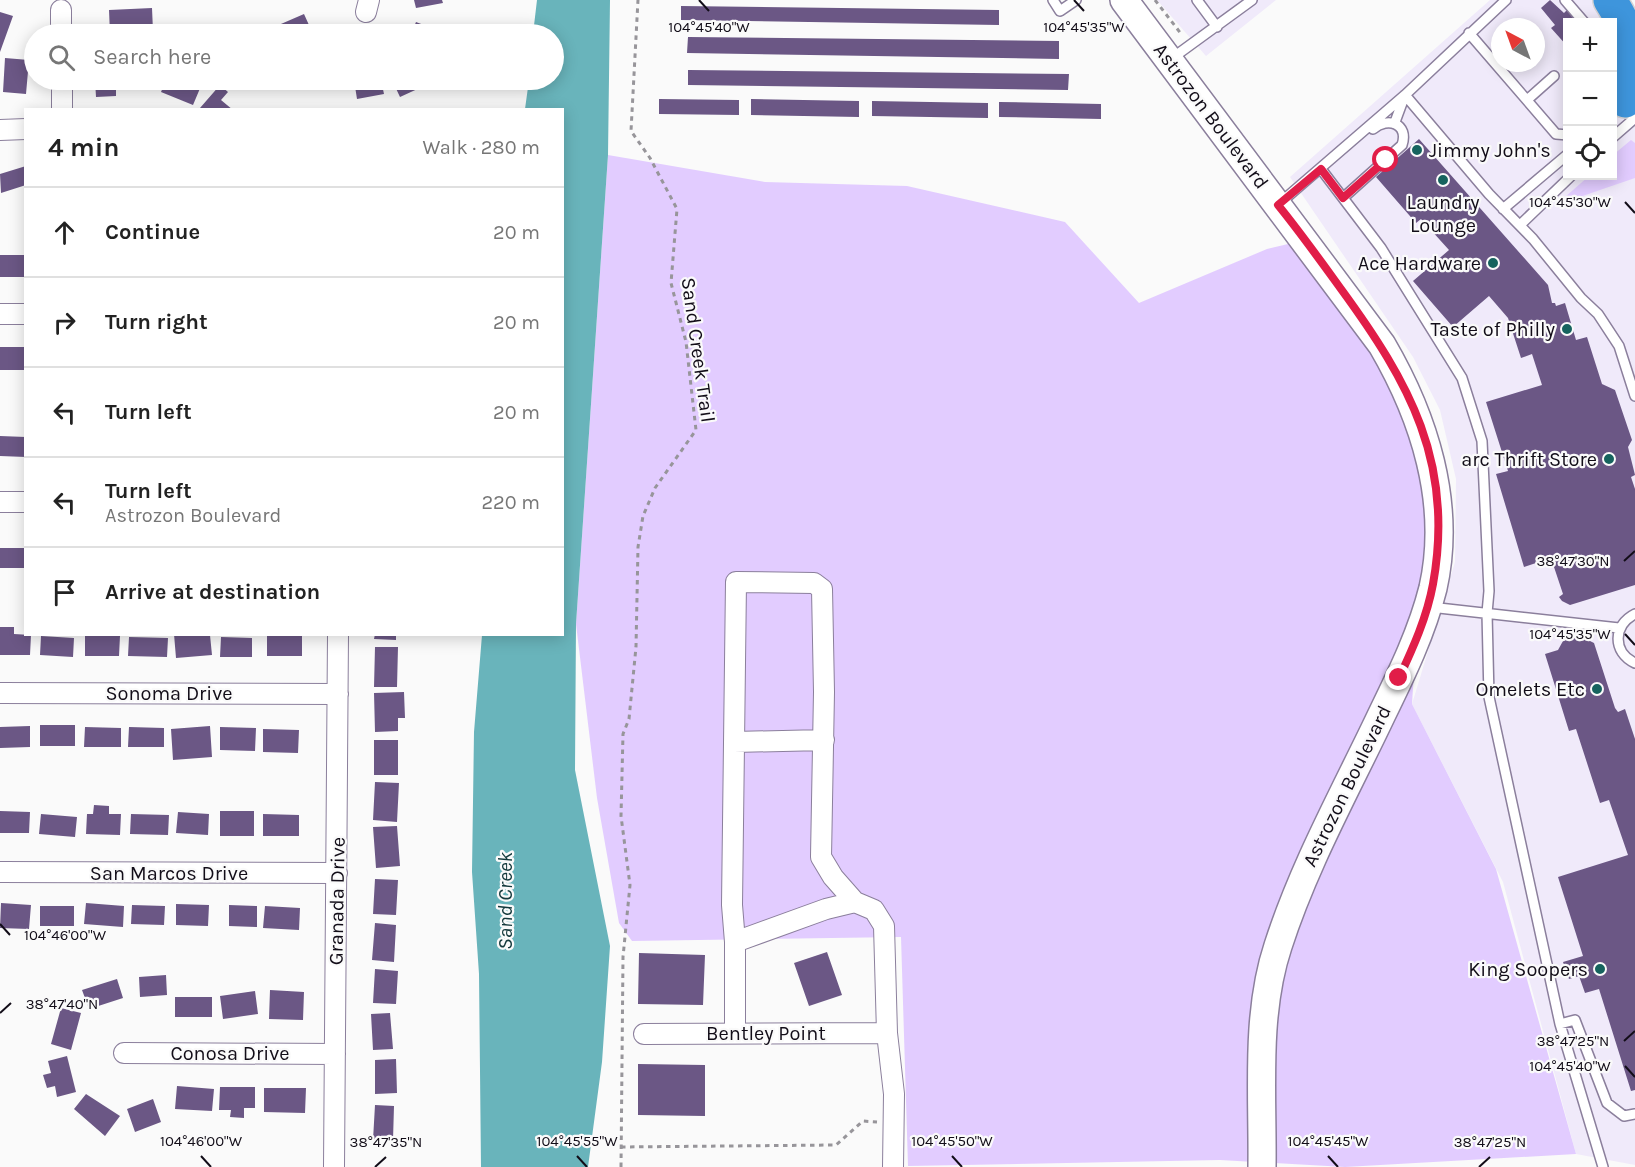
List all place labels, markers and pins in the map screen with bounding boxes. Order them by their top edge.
place label: Jimmy John's [1429,139,1551,162]
marker: Jimmy John's [1410,143,1424,157]
marker: Laundry Lounge [1436,173,1450,187]
place label: Laundry Lounge [1407,191,1479,237]
place label: Ace Hardware [1358,252,1481,275]
marker: Ace Hardware [1486,256,1500,270]
place label: Taste of Philly [1431,318,1555,341]
marker: Taste of Philly [1560,322,1574,336]
place label: arc Thrift Store [1461,448,1597,471]
marker: arc Thrift Store [1602,452,1616,466]
place label: Omelets Etc [1475,678,1585,701]
marker: Omelets Etc [1590,682,1604,696]
place label: King Soopers [1468,958,1588,981]
marker: King Soopers [1593,962,1607,976]

